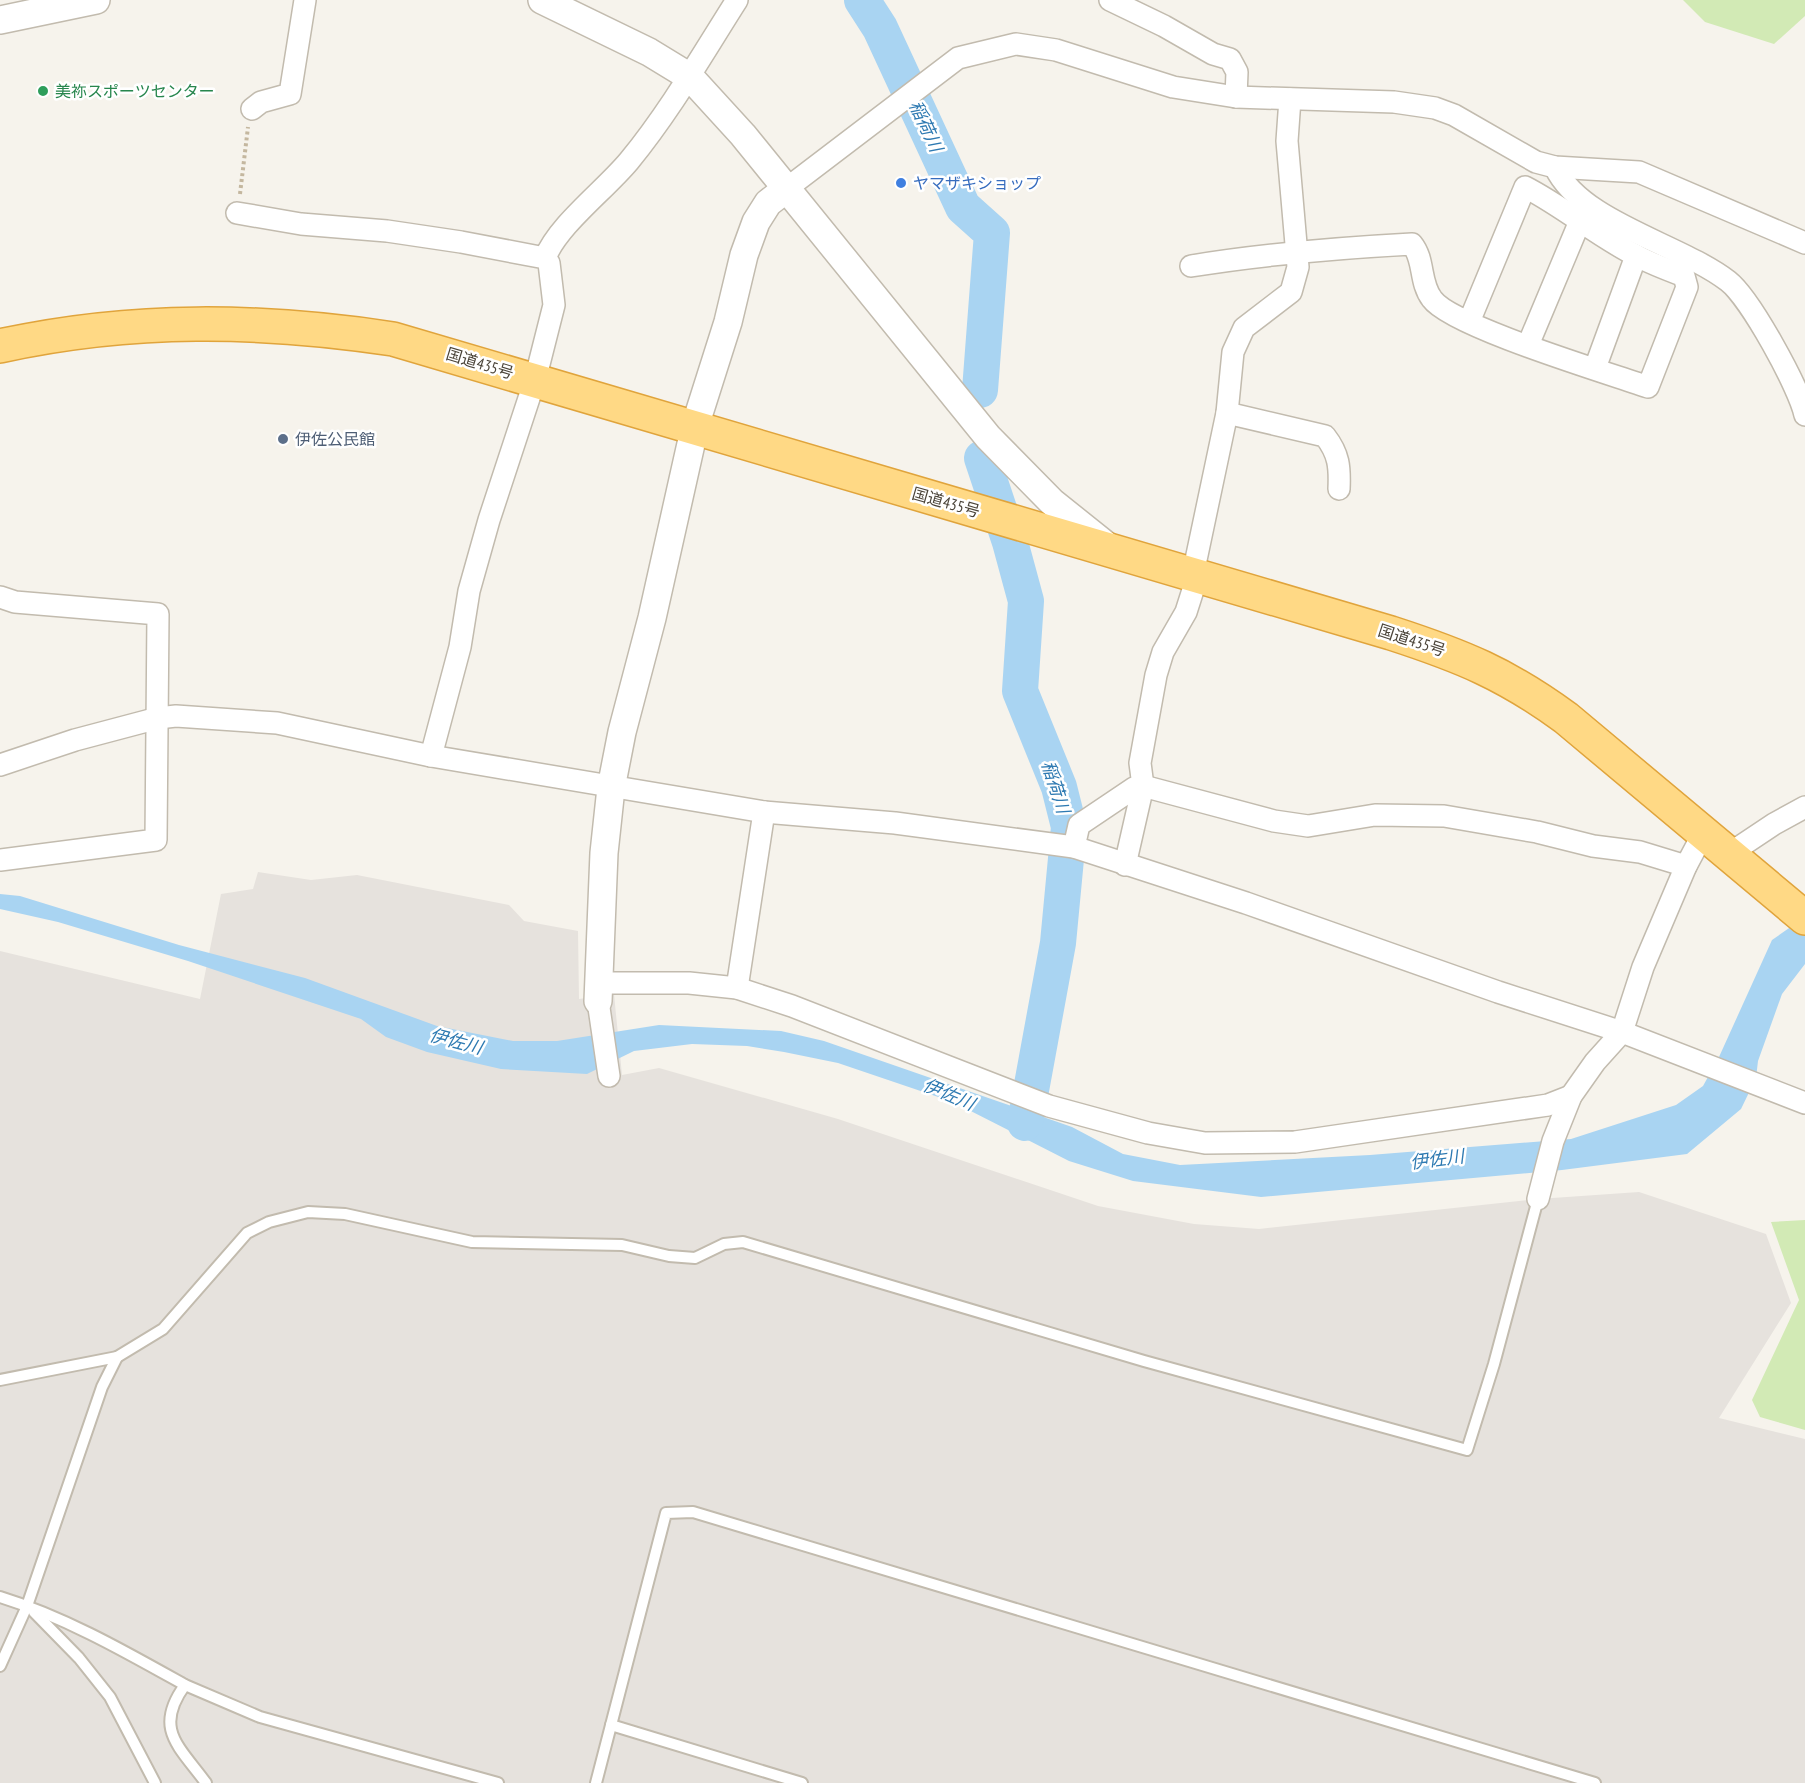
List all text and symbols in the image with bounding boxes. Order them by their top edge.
place label: 美祢スポーツセンター [55,81,215,101]
marker: 美祢スポーツセンター [36,84,50,98]
water label: 稲荷川 [904,97,949,157]
place label: ヤマザキショップ [913,173,1041,193]
marker: ヤマザキショップ [894,176,908,190]
street label: 国道435号 [444,343,516,383]
place label: 伊佐公民館 [295,429,375,449]
marker: 伊佐公民館 [276,432,290,446]
street label: 国道435号 [910,483,982,521]
street label: 国道435号 [1376,620,1448,660]
water label: 稲荷川 [1037,758,1076,818]
water label: 伊佐川 [427,1023,487,1060]
water label: 伊佐川 [920,1073,980,1116]
water label: 伊佐川 [1409,1144,1467,1174]

